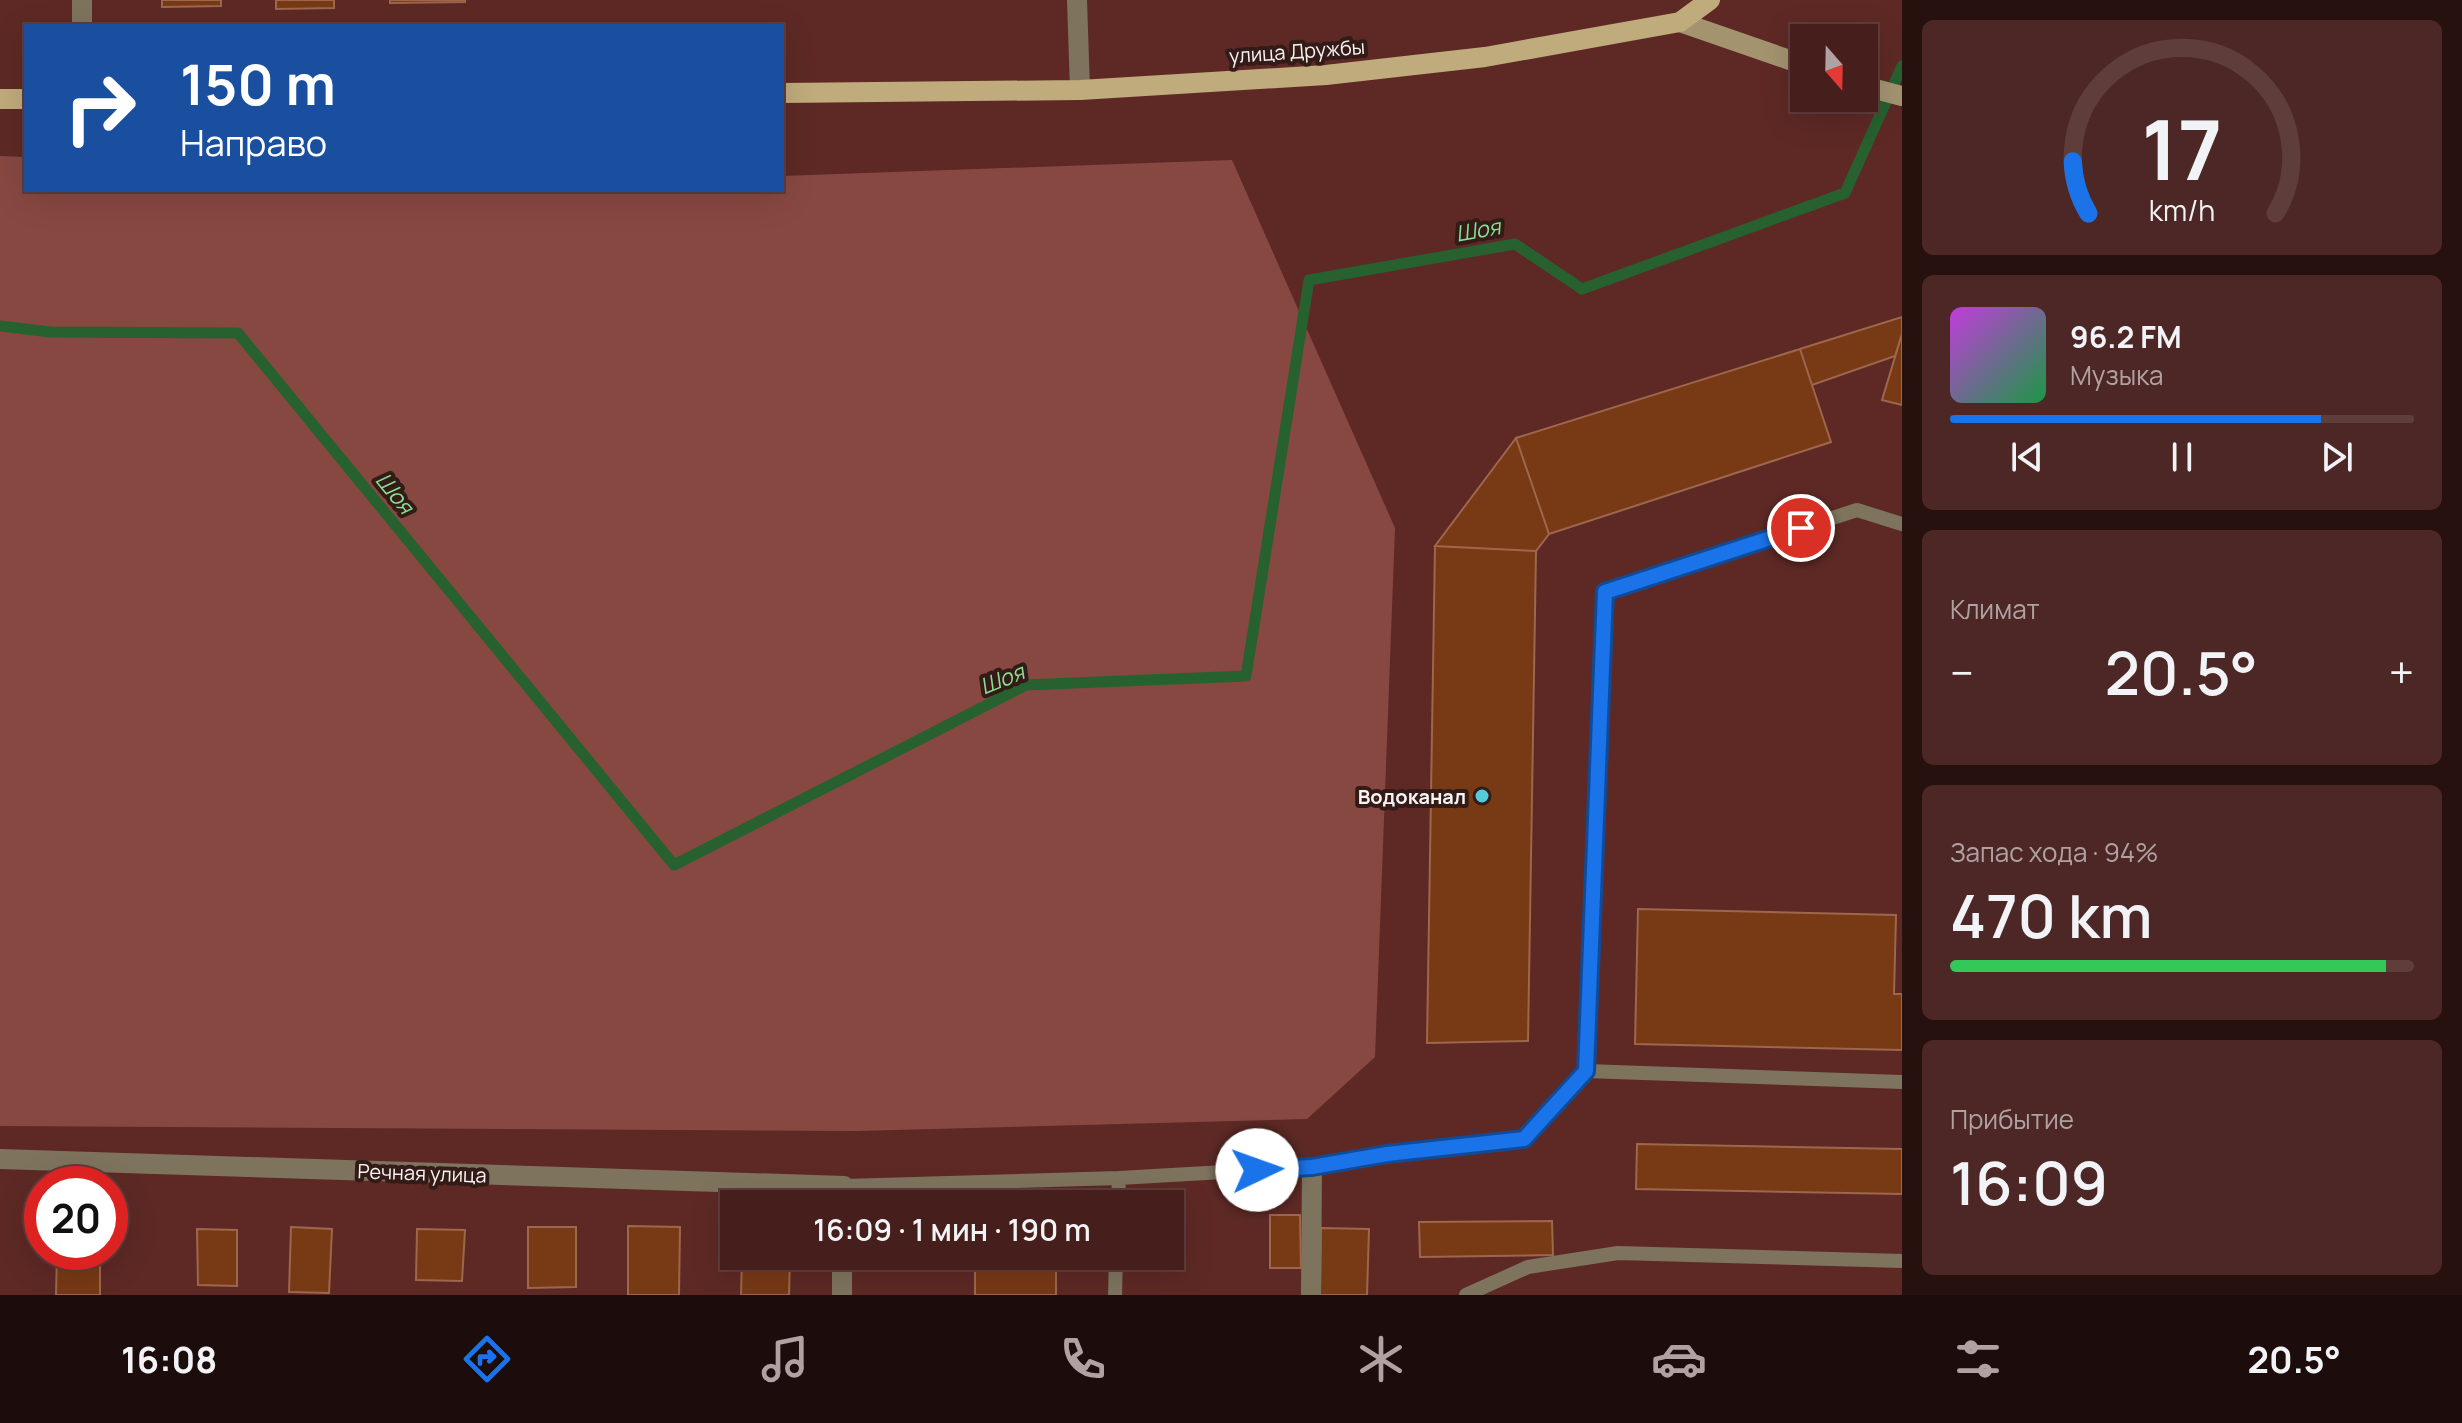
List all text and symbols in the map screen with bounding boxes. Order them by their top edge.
north arrow [1790,24,1878,112]
map controls [1790,24,1878,112]
street label: улица Дружбы [1228,33,1366,69]
text: 150 m [180,45,336,122]
icon: right [48,56,152,160]
text: 17 [2142,90,2222,204]
text: Направо [180,118,327,167]
text: km/h [2149,191,2215,230]
water label: Шоя [1453,211,1505,249]
text: 96.2 FM [2070,316,2182,357]
text: Музыка [2070,357,2164,393]
icon: previous [2005,435,2049,479]
icon: pause [2160,435,2204,479]
icon: next [2315,435,2359,479]
water label: Шоя [369,466,422,521]
pin [1767,494,1835,562]
icon: arrive [1779,506,1823,550]
text: Климат [1950,591,2040,627]
text: 20.5° [2105,631,2258,713]
text: − [1950,642,1974,702]
text: + [2389,642,2414,702]
water label: Шоя [975,656,1030,701]
place label: Водоканал [1358,783,1466,810]
marker: Водоканал [1473,787,1491,805]
text: Запас хода · 94% [1950,834,2159,870]
text: 470 km [1950,874,2152,956]
text: Прибытие [1950,1101,2074,1137]
position arrow [1215,1128,1299,1212]
text: 16:09 [1950,1141,2108,1223]
street label: Речная улица [357,1157,487,1189]
speed limit sign: 20 [24,1166,128,1270]
text: 16:09 · 1 мин · 190 m [813,1209,1091,1250]
icon: directions [459,1331,515,1387]
icon: music [757,1331,813,1387]
icon: phone [1055,1331,1111,1387]
icon: climate [1353,1331,1409,1387]
icon: car [1651,1331,1707,1387]
icon: filters [1950,1331,2006,1387]
text: 16:08 [121,1335,217,1384]
text: 20.5° [2248,1335,2341,1384]

